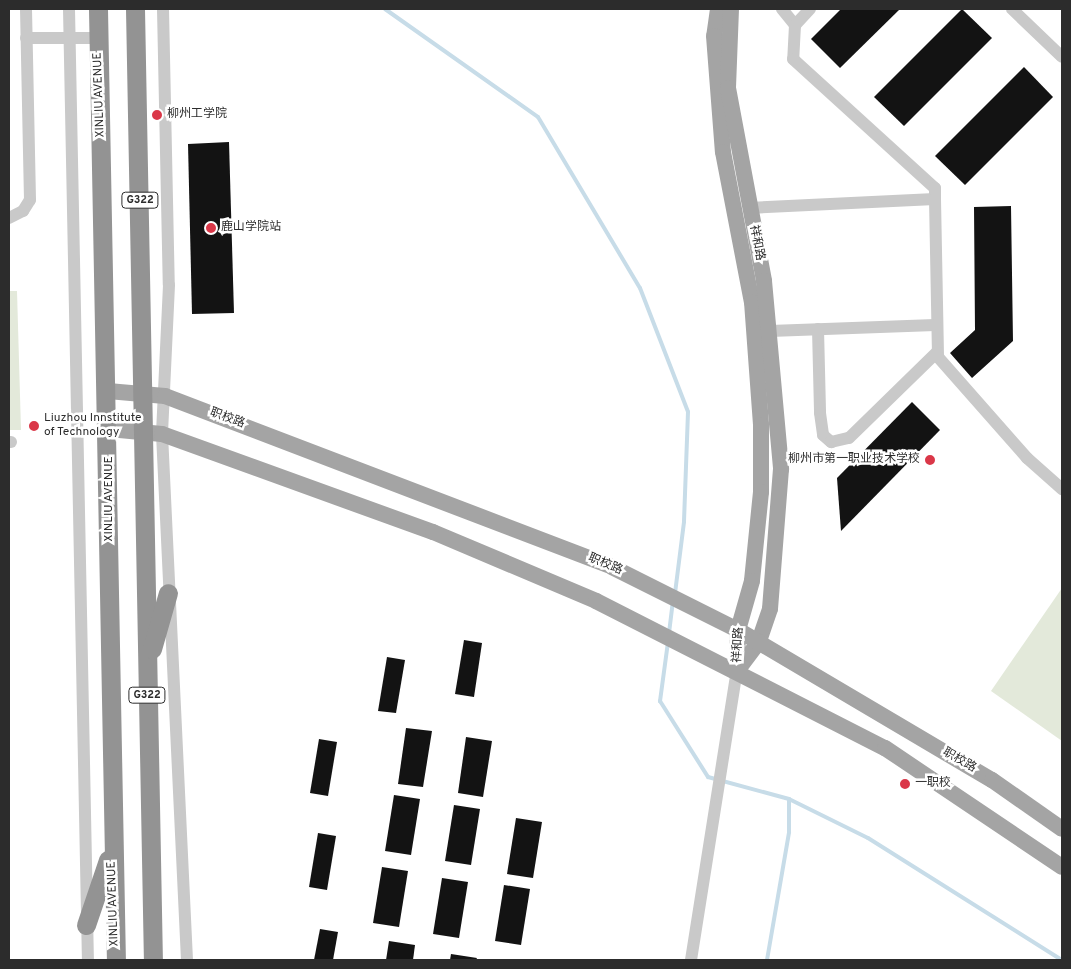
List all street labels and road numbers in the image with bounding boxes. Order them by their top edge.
street label: XINLIU AVENUE [91,52,109,138]
road number: G322 [121,192,159,208]
street label: 祥和路 [745,224,767,262]
street label: 职校路 [208,406,246,432]
street label: XINLIU AVENUE [103,456,117,542]
street label: 职校路 [586,551,624,579]
street label: 祥和路 [731,627,747,663]
road number: G322 [128,686,166,704]
street label: 职校路 [940,746,978,776]
street label: XINLIU AVENUE [105,861,123,947]

